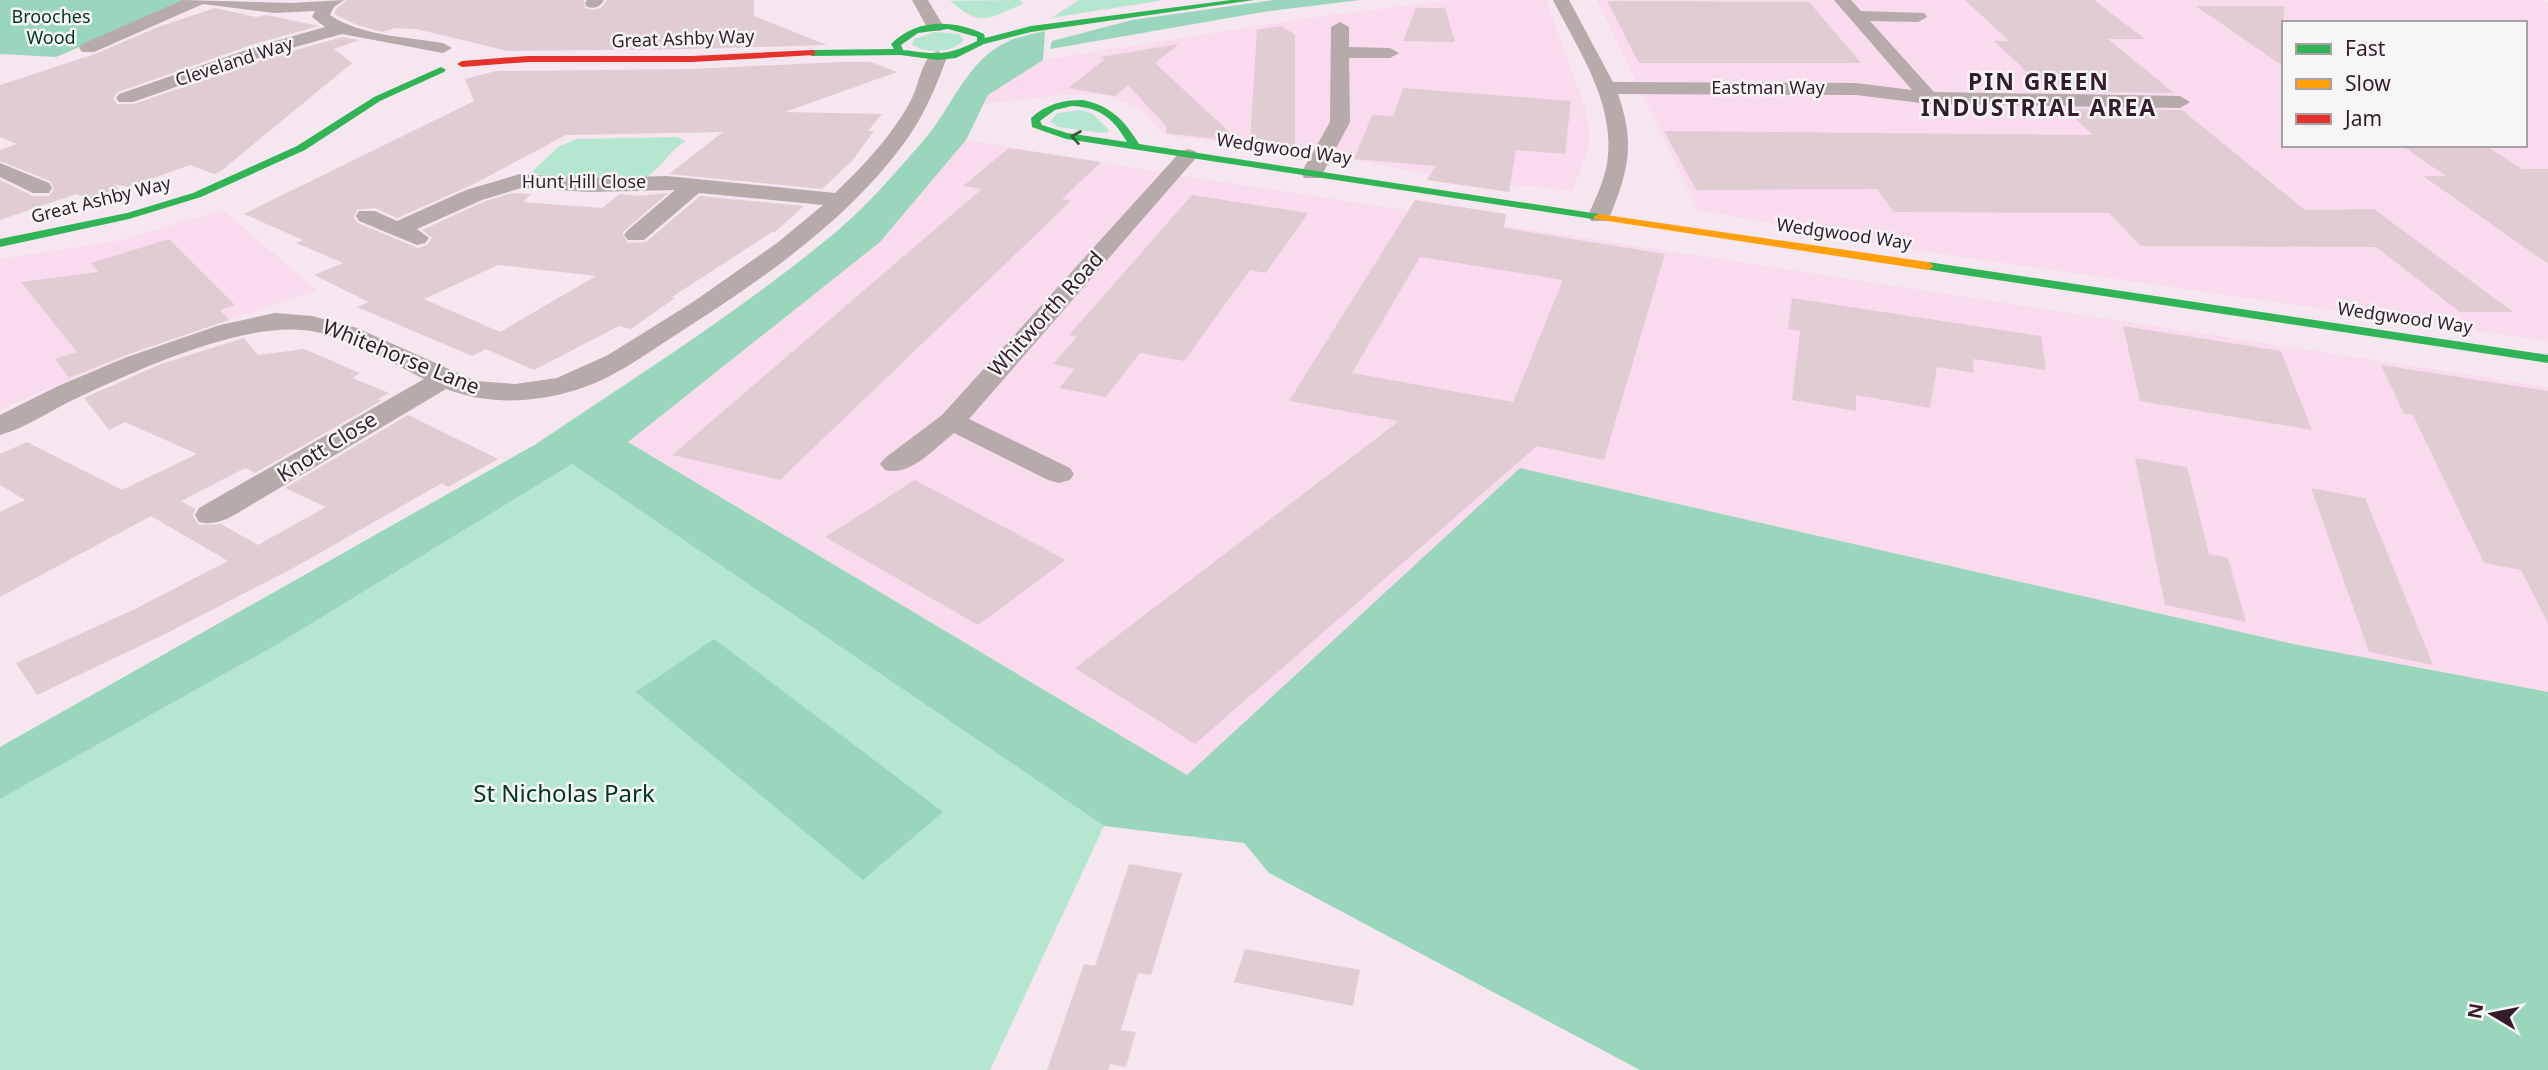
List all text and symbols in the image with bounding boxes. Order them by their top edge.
park label: Brooches Wood [11,4,91,49]
legend [2282,21,2527,147]
street label: Great Ashby Way [611,23,756,52]
street label: Cleveland Way [172,30,296,91]
text: Fast [2345,34,2386,62]
district label: PIN GREEN INDUSTRIAL AREA [1921,65,2157,123]
text: Slow [2345,69,2391,97]
street label: Eastman Way [1711,75,1826,99]
text: Jam [2343,104,2382,132]
street label: Wedgwood Way [1215,127,1354,169]
one-way arrow [1070,129,1082,144]
street label: Hunt Hill Close [522,169,646,193]
street label: Great Ashby Way [28,170,174,228]
street label: Wedgwood Way [1775,212,1914,254]
street label: Whitworth Road [981,245,1109,382]
street label: Wedgwood Way [2336,296,2475,338]
street label: Whitehorse Lane [319,312,484,400]
street label: Knott Close [271,404,382,488]
park label: St Nicholas Park [473,776,655,809]
north arrow [2457,979,2527,1049]
text: N [2461,1001,2489,1021]

